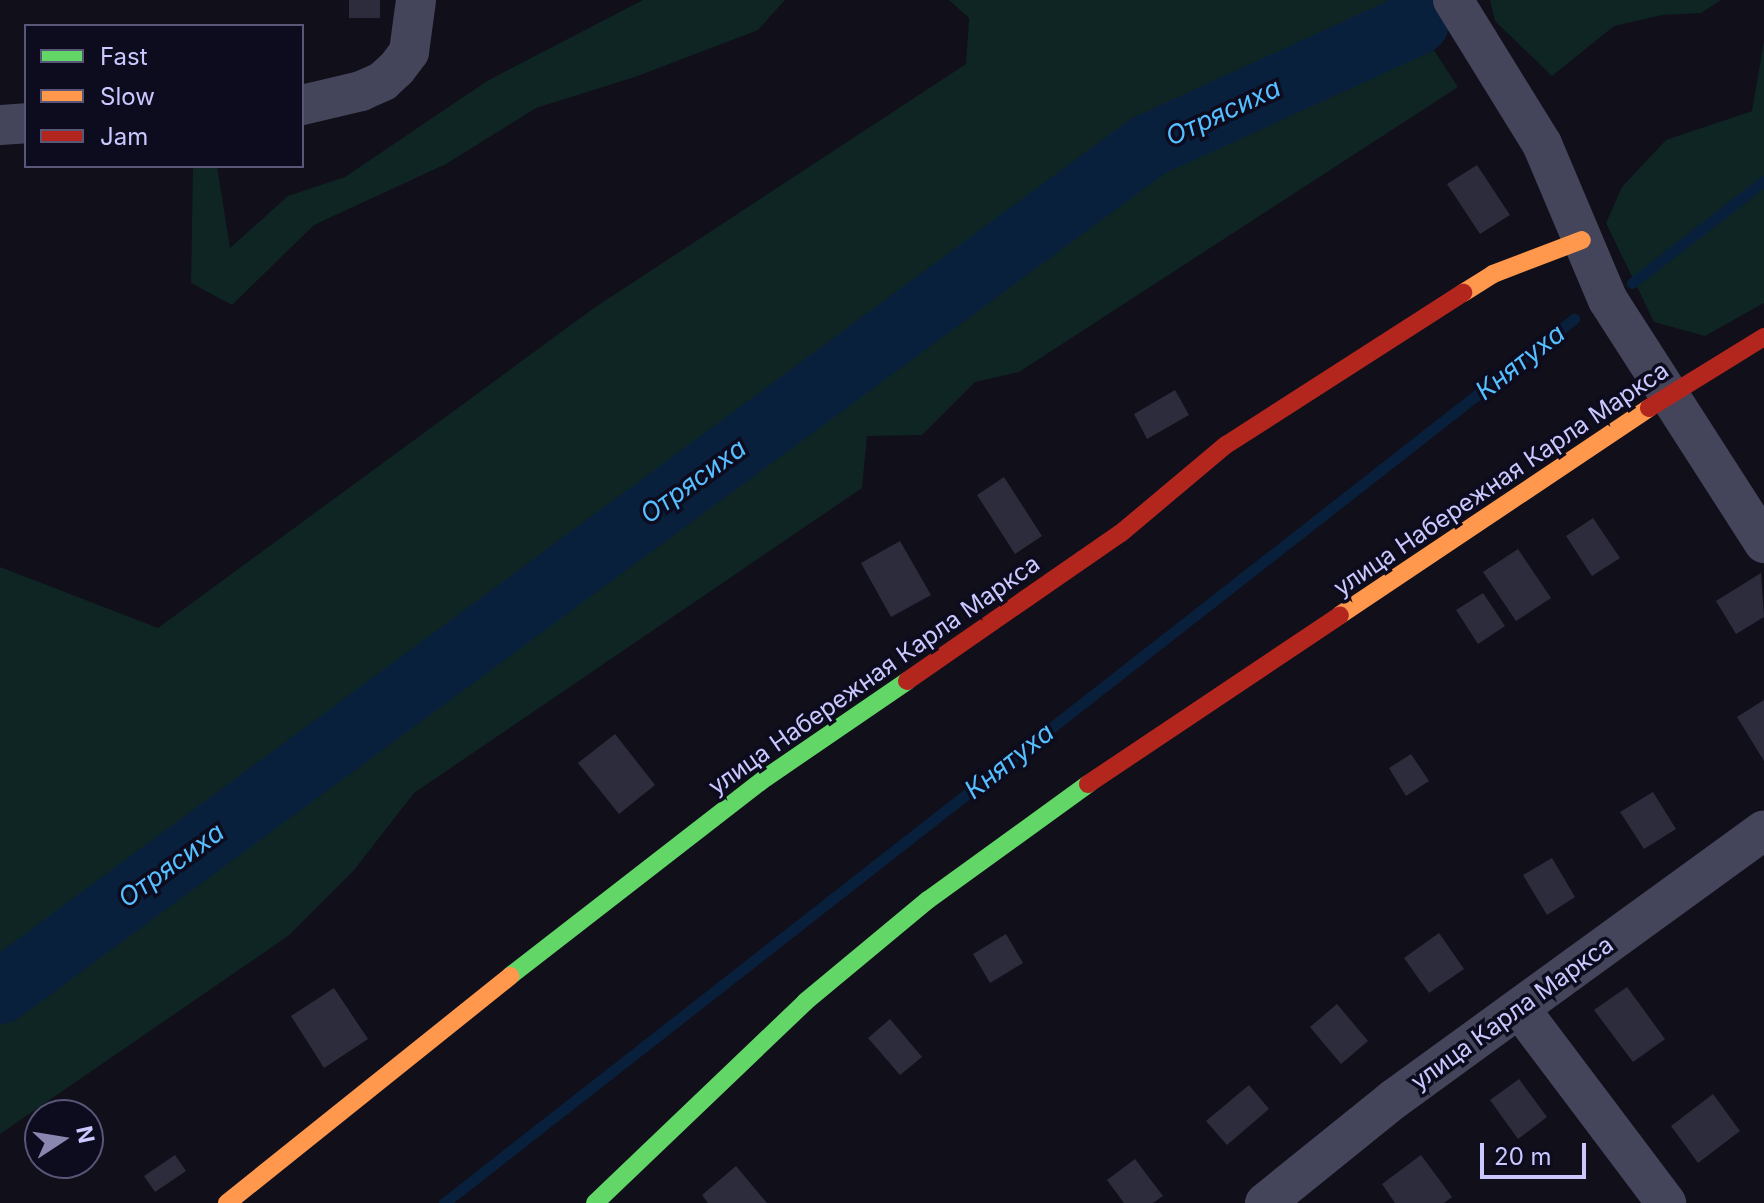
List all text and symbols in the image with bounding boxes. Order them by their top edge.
legend [24,24,304,168]
text: Fast [100,42,148,71]
water label: Отрясиха [1161,72,1285,152]
text: Slow [100,82,155,111]
text: Jam [100,122,148,151]
water label: Княтуха [1469,318,1571,406]
street label: улица Набережная Карла Маркса [1328,356,1674,602]
water label: Отрясиха [634,432,752,530]
street label: улица Набережная Карла Маркса [703,549,1045,801]
water label: Княтуха [958,717,1060,805]
water label: Отрясиха [112,816,230,914]
street label: улица Карла Маркса [1405,930,1619,1096]
north arrow [24,1099,104,1179]
text: N [71,1124,100,1145]
scale bar [1484,1127,1590,1177]
text: 20 m [1494,1142,1552,1171]

